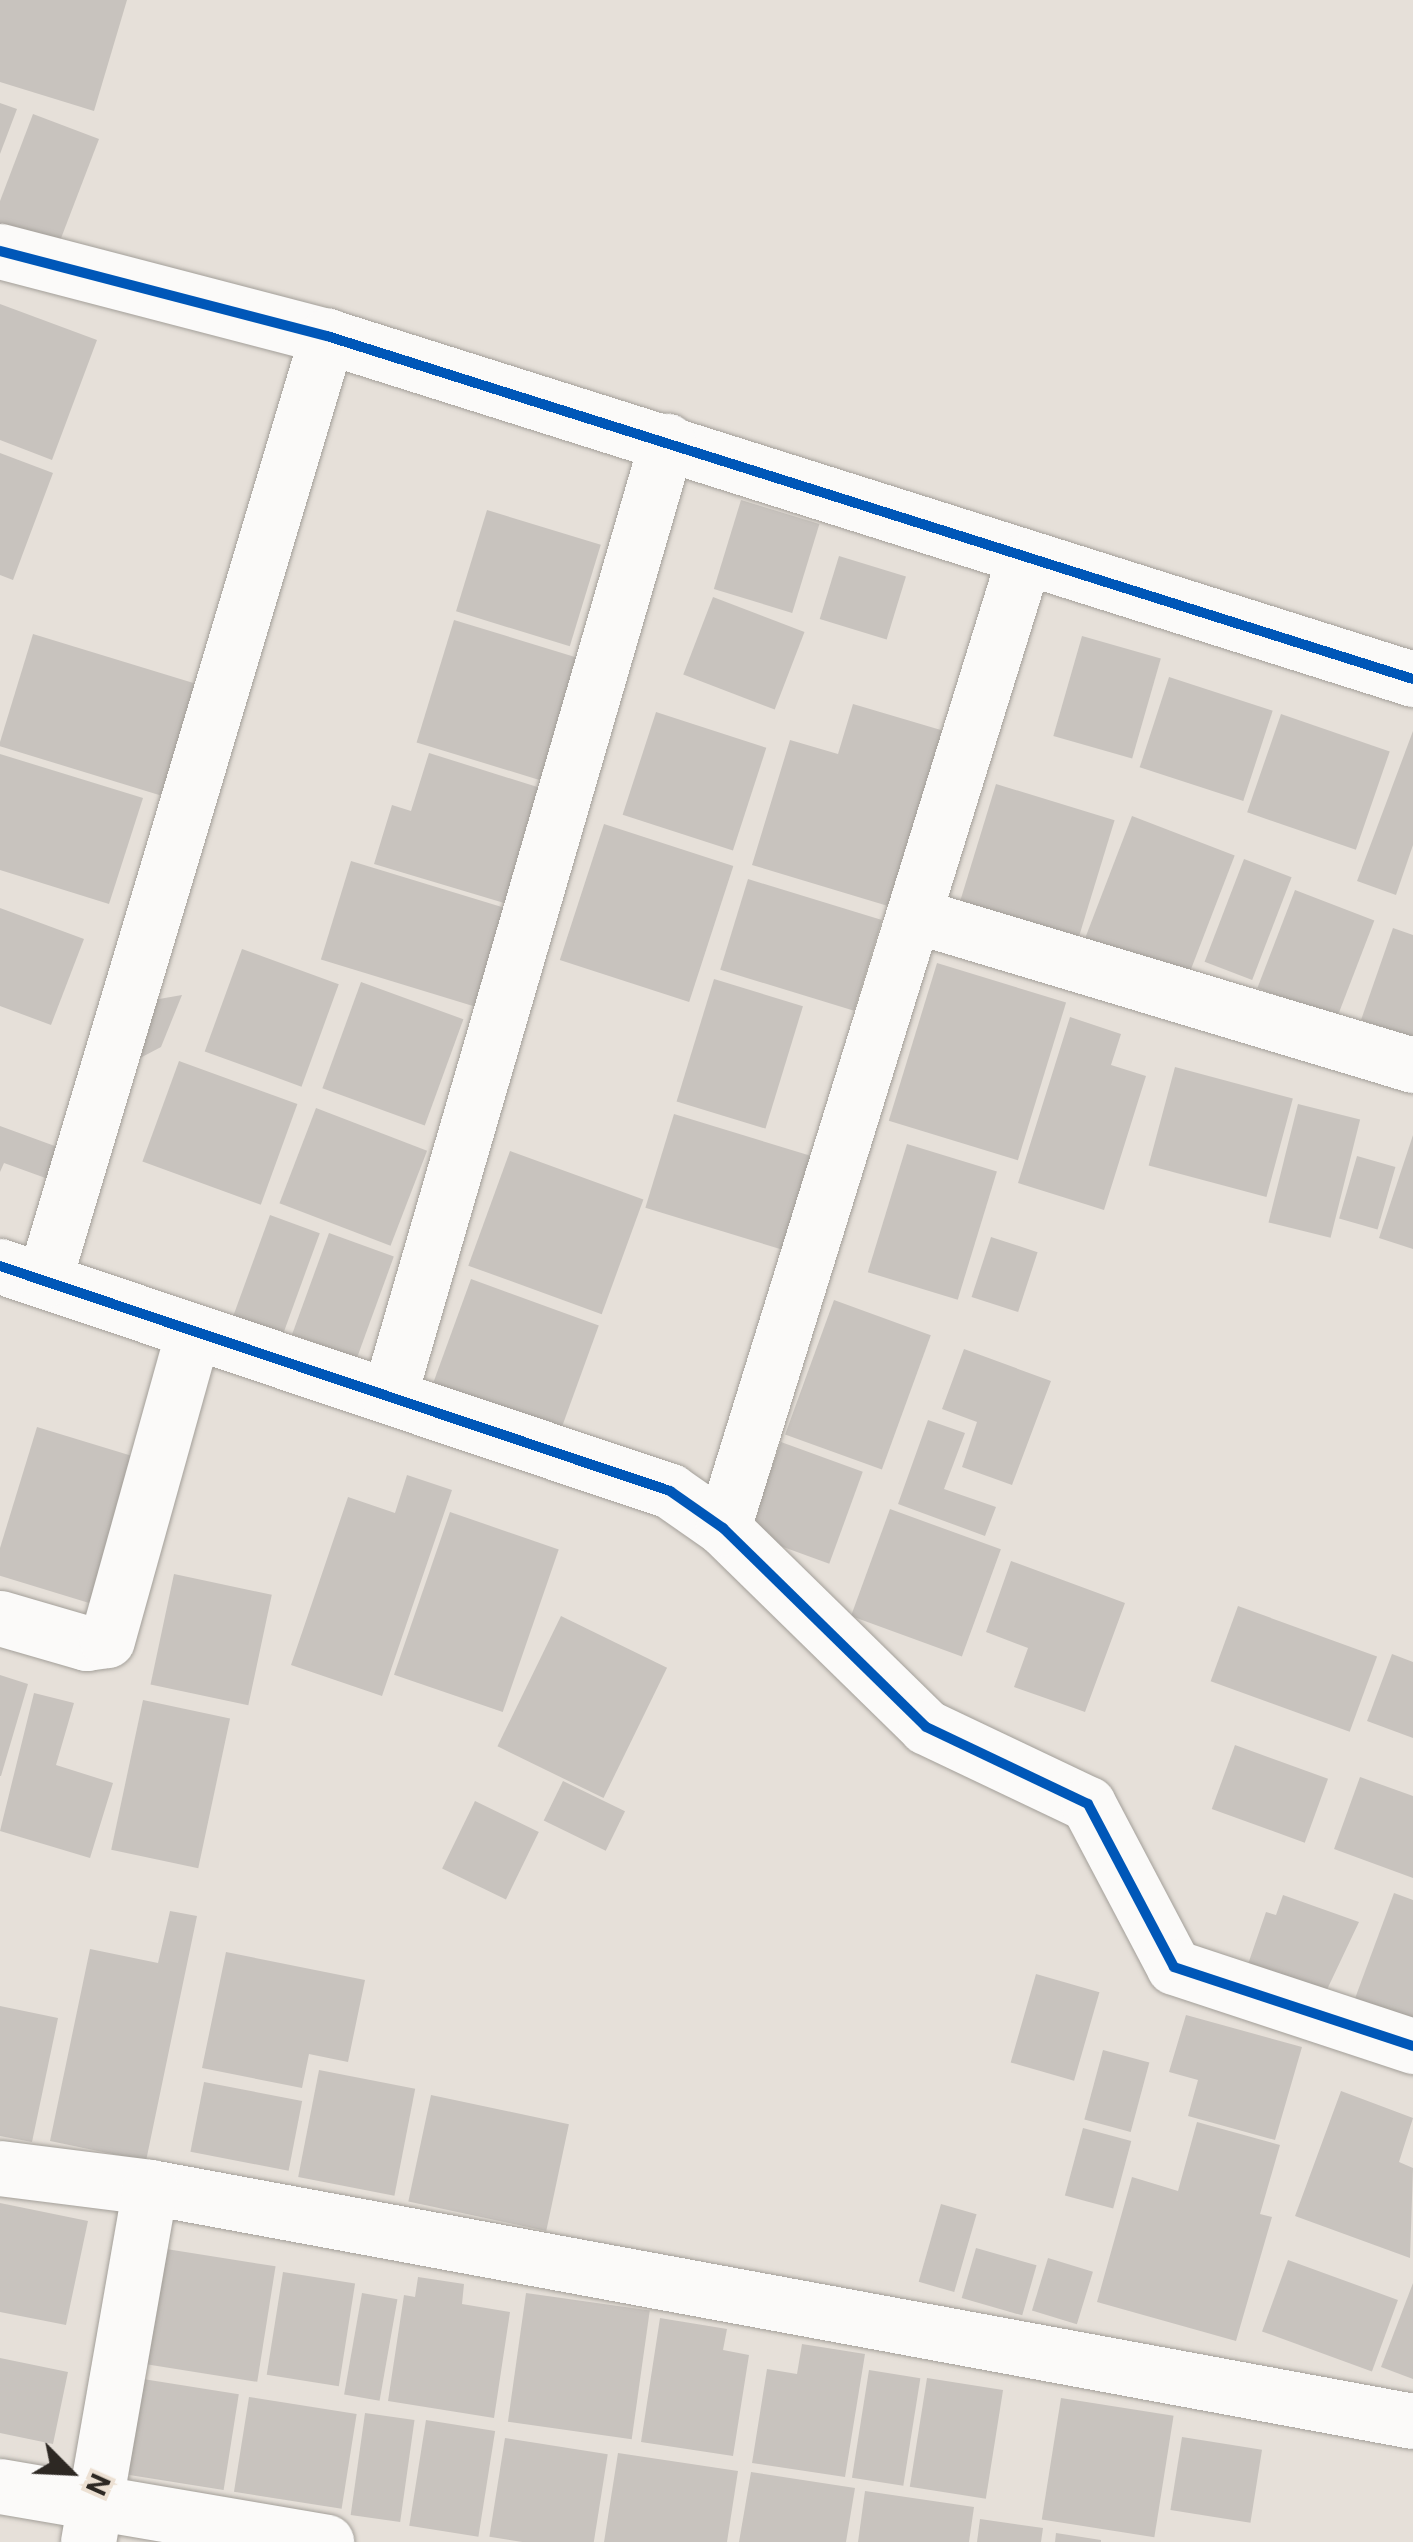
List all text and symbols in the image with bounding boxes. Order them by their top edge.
north arrow [20,2422,120,2522]
text: N [79,2469,117,2500]

